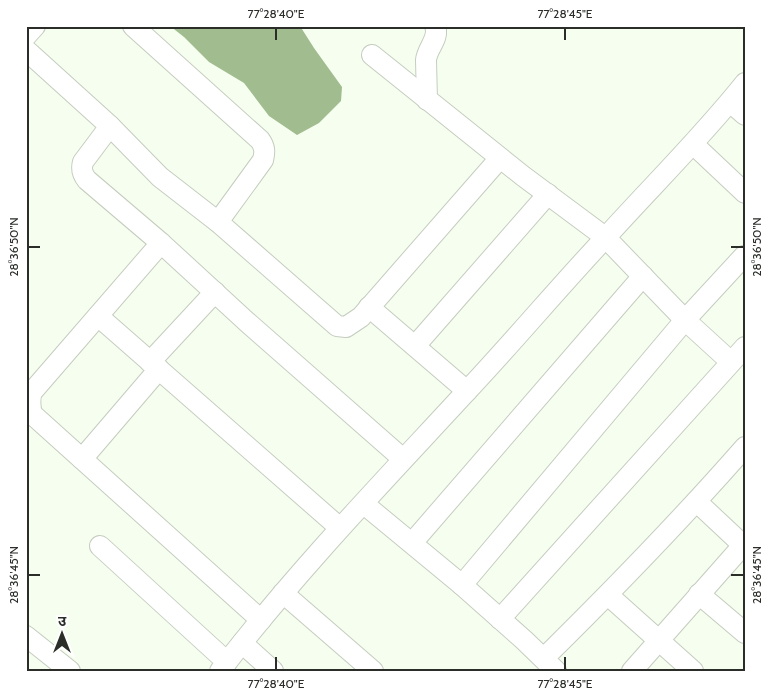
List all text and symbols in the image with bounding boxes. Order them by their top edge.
text: 77°28'40"E [248,6,305,21]
text: 77°28'45"E [538,6,593,21]
text: 28°36'50"N [6,217,21,277]
text: 28°36'50"N [749,217,764,277]
text: 28°36'45"N [6,546,21,604]
text: 28°36'45"N [749,546,764,604]
north arrow [38,610,88,660]
text: उ [58,612,67,630]
text: 77°28'40"E [248,676,305,691]
text: 77°28'45"E [538,676,593,691]

